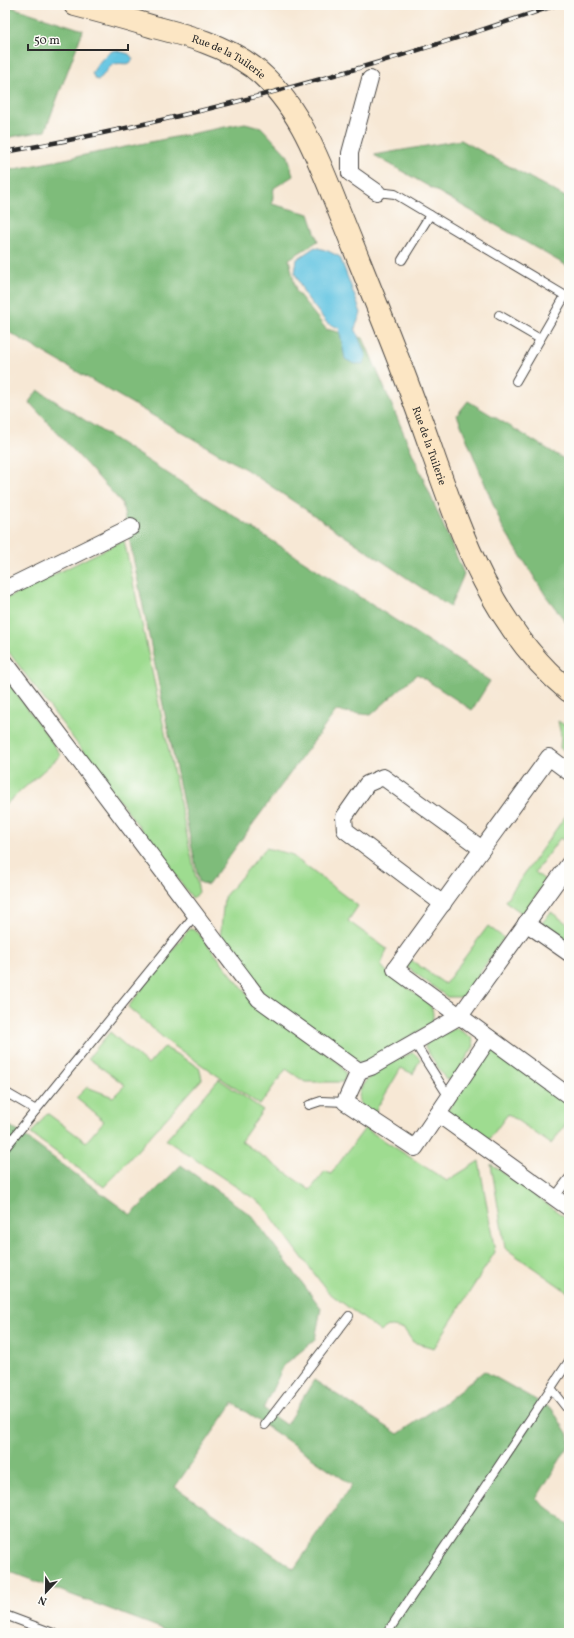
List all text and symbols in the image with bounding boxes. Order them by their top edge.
scale bar [28,26,128,52]
street label: Rue de la Tuilerie [189,32,268,83]
text: 50 m [34,33,60,49]
street label: Rue de la Tuilerie [408,405,449,488]
north arrow [26,1572,66,1612]
text: N [36,1591,49,1608]

